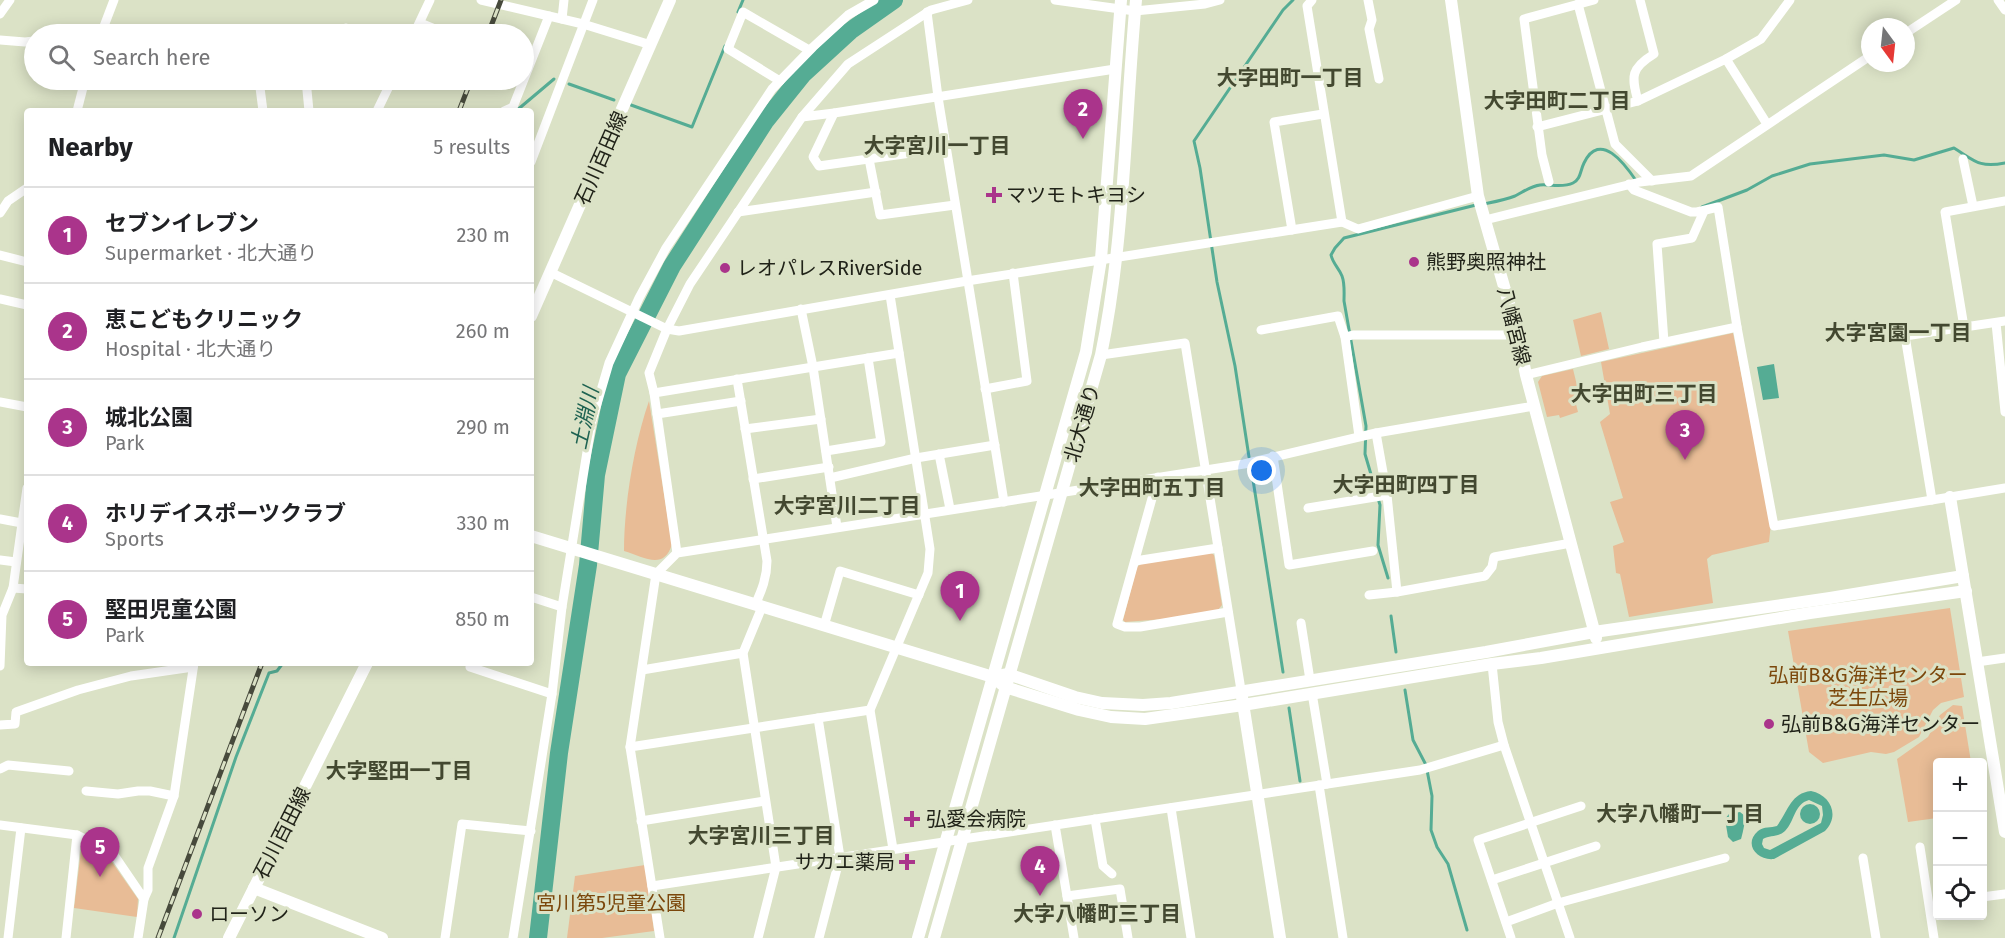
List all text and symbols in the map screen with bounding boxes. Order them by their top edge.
north arrow [1861,18,1915,72]
search box [24,24,534,90]
icon: search [45,41,78,74]
text: Search here [93,44,211,71]
district label: 大字田町一丁目 [1217,65,1364,91]
district label: 大字田町二丁目 [1484,88,1631,114]
pin: 2 [1064,90,1102,139]
street label: 石川百田線 [570,107,632,209]
text: Nearby [48,132,133,163]
district label: 大字宮川一丁目 [864,133,1011,159]
text: 5 results [433,135,510,159]
place label: マツモトキヨシ [1006,183,1146,207]
marker: マツモトキヨシ [987,188,1001,202]
text: セブンイレブン [105,210,259,237]
text: 1 [63,223,72,247]
text: 230 m [457,223,510,247]
text: Supermarket · 北大通り [105,241,317,265]
place label: 熊野奥照神社 [1426,250,1546,274]
marker: 熊野奥照神社 [1407,255,1421,269]
place label: レオパレスRiverSide [737,256,923,280]
marker: レオパレスRiverSide [718,261,732,275]
street label: 八幡宮線 [1493,284,1535,368]
text: 恵こどもクリニック [105,306,303,333]
text: 2 [62,319,73,343]
text: 260 m [456,319,510,343]
district label: 大字宮園一丁目 [1825,320,1972,346]
text: Hospital · 北大通り [105,337,276,361]
street label: 北大通り [1059,381,1105,465]
district label: 大字田町三丁目 [1571,381,1718,407]
water label: 土淵川 [566,383,605,452]
text: 城北公園 [105,404,193,431]
pin: 3 [1666,410,1704,460]
text: 3 [62,415,73,439]
text: 290 m [456,415,510,439]
text: Park [105,431,144,455]
your location [1247,456,1276,485]
district label: 大字田町四丁目 [1333,472,1480,498]
district label: 大字田町五丁目 [1079,475,1226,501]
district label: 大字宮川二丁目 [774,493,921,519]
text: ホリデイスポーツクラブ [105,500,346,527]
text: 4 [62,511,73,535]
text: 330 m [456,511,510,535]
text: Sports [105,527,164,551]
pin: 1 [940,572,980,621]
text: 堅田児童公園 [105,596,237,623]
text: 5 [62,607,73,631]
text: 850 m [455,607,510,631]
text: Park [105,623,144,647]
park label: 弘前B&G海洋センター 芝生広場 [1768,663,1968,710]
place label: 弘前B&G海洋センター [1781,712,1980,736]
marker: 弘前B&G海洋センター [1762,717,1776,731]
district label: 大字堅田一丁目 [326,758,473,784]
map controls [1933,758,1987,920]
button: + [1933,758,1987,812]
street label: 石川百田線 [249,783,315,883]
district label: 大字八幡町一丁目 [1596,801,1764,827]
place label: 弘愛会病院 [926,807,1026,831]
marker: 弘愛会病院 [903,810,921,828]
button: − [1933,812,1987,866]
district label: 大字宮川三丁目 [688,823,835,849]
pin: 5 [80,828,120,877]
pin: 4 [1020,846,1060,896]
place label: サカエ薬局 [795,850,895,874]
marker: サカエ薬局 [900,855,914,869]
button: locate [1933,866,1987,920]
park label: 宮川第5児童公園 [536,891,686,915]
district label: 大字八幡町三丁目 [1013,901,1181,927]
place label: ローソン [209,902,289,926]
marker: ローソン [190,907,204,921]

